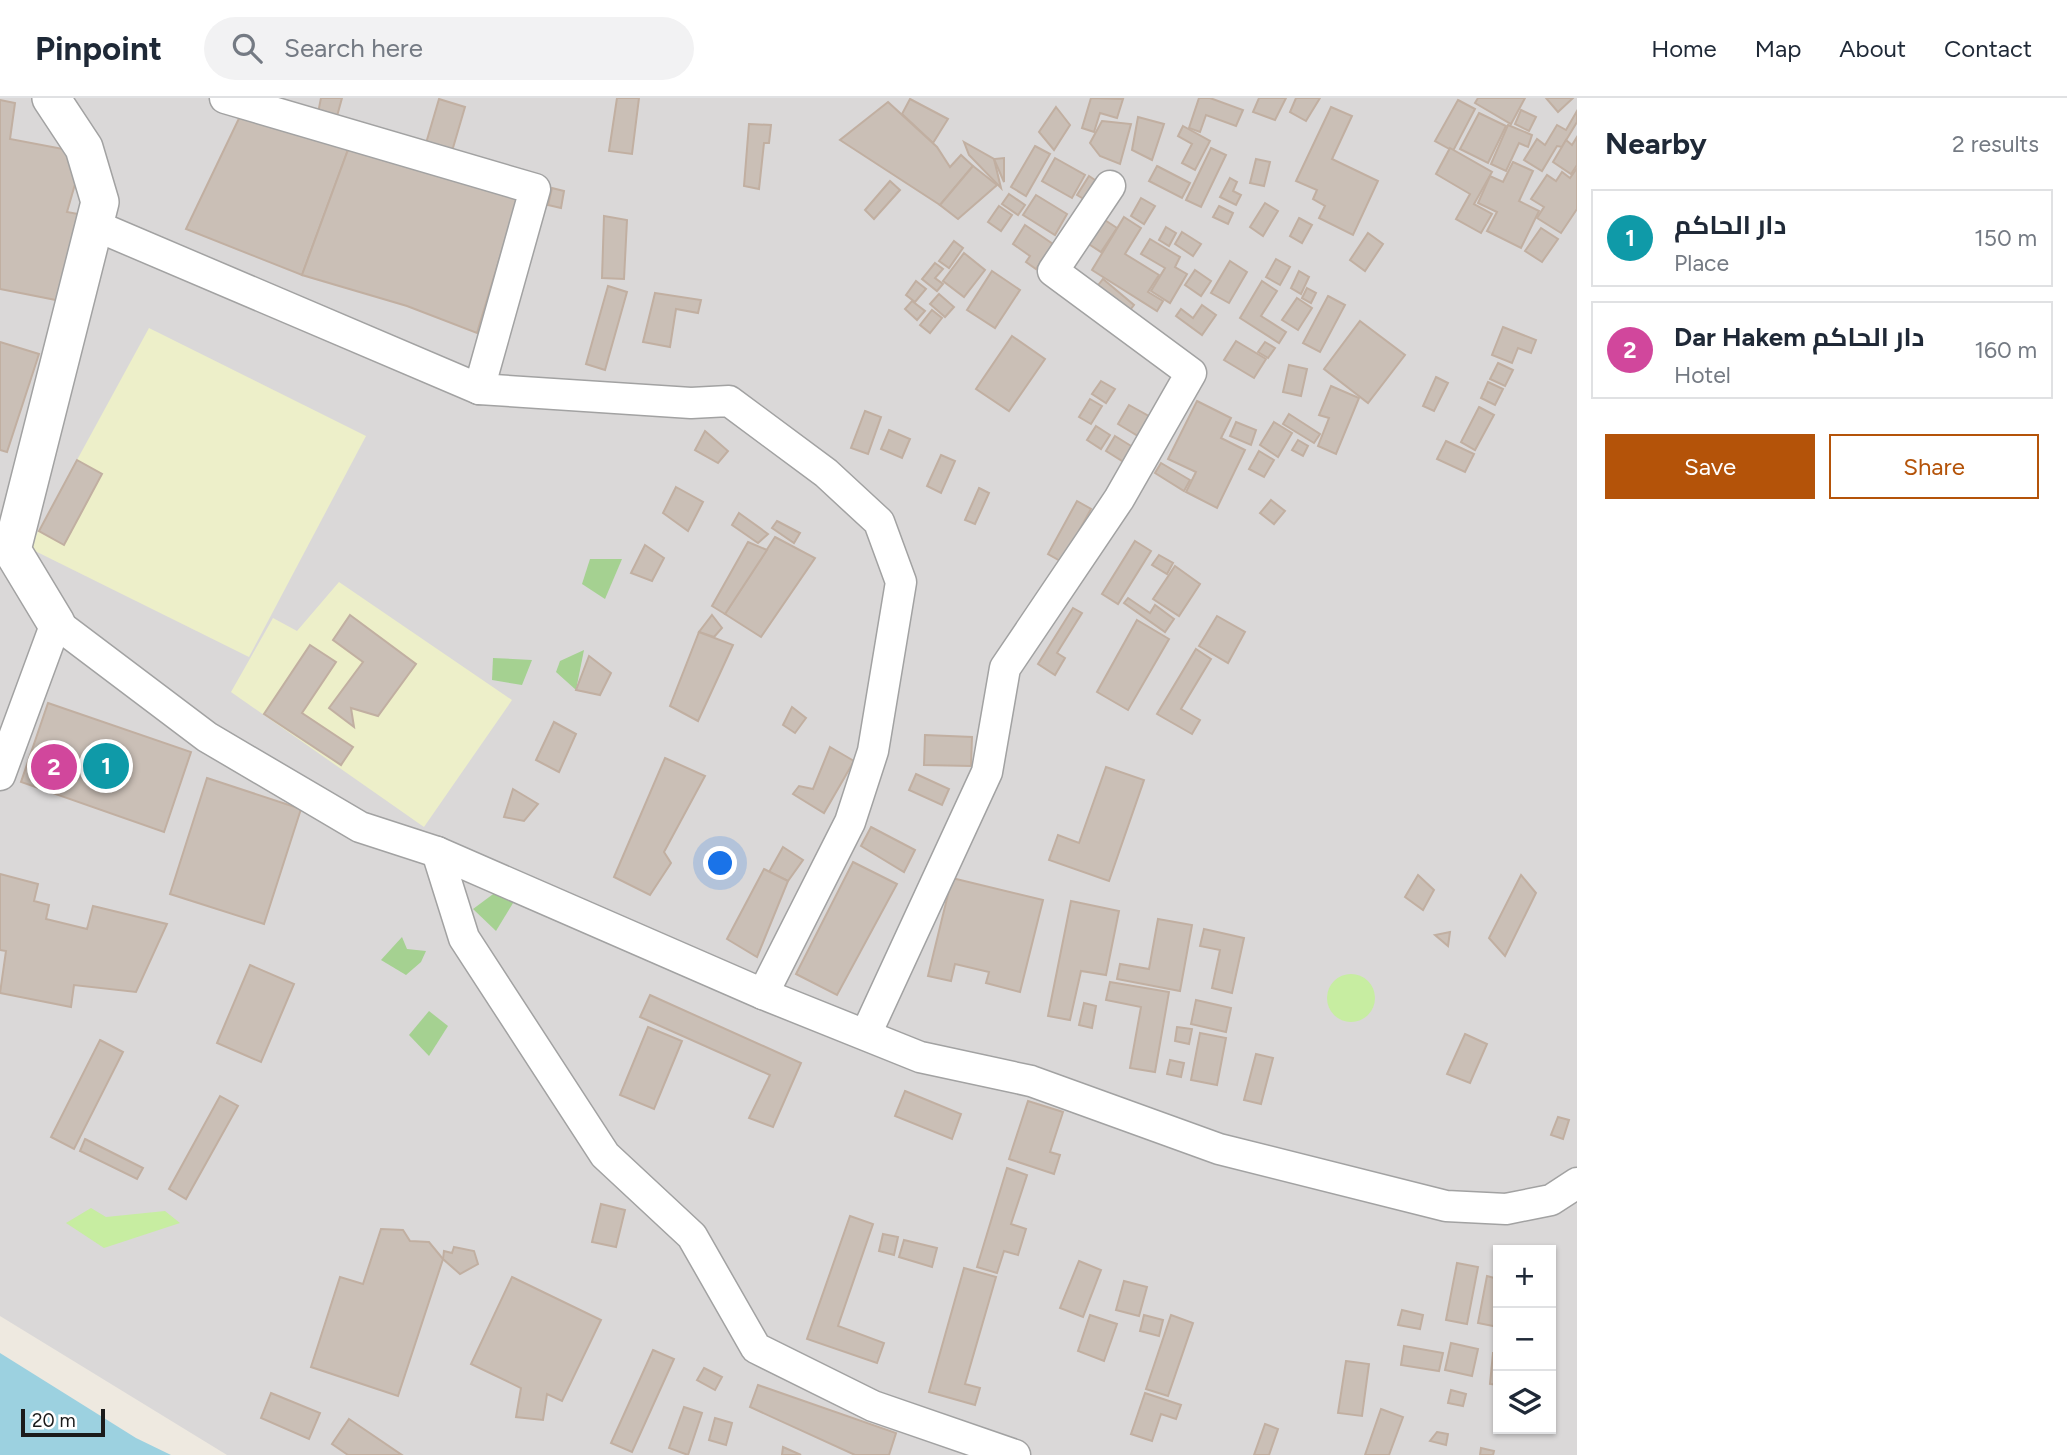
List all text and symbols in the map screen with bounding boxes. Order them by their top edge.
search box [204,17,694,80]
text: Pinpoint [35,29,162,68]
icon: search [228,29,266,67]
text: Search here [284,32,423,64]
text: Home [1651,34,1717,63]
text: Map [1755,34,1801,63]
text: About [1839,34,1906,63]
text: Contact [1944,34,2032,63]
text: Nearby [1605,125,1707,162]
text: 2 results [1952,130,2039,158]
text: دار الحاكم [1674,209,1786,241]
text: 1 [1625,224,1635,252]
text: 150 m [1974,224,2037,252]
text: Place [1674,249,1729,277]
text: Dar Hakem دار الحاكم [1674,321,1924,353]
text: 2 [1623,336,1637,364]
text: 160 m [1974,336,2037,364]
text: Hotel [1674,361,1731,389]
button: Save [1605,434,1815,499]
button: Share [1829,434,2039,499]
pin: 1 [83,740,129,792]
pin: 2 [31,741,77,793]
your location [703,846,737,880]
map controls [1493,1245,1556,1434]
button: + [1493,1245,1556,1308]
button: − [1493,1308,1556,1371]
button: layers [1493,1371,1556,1434]
scale bar [21,1406,105,1438]
text: 20 m [32,1409,76,1432]

